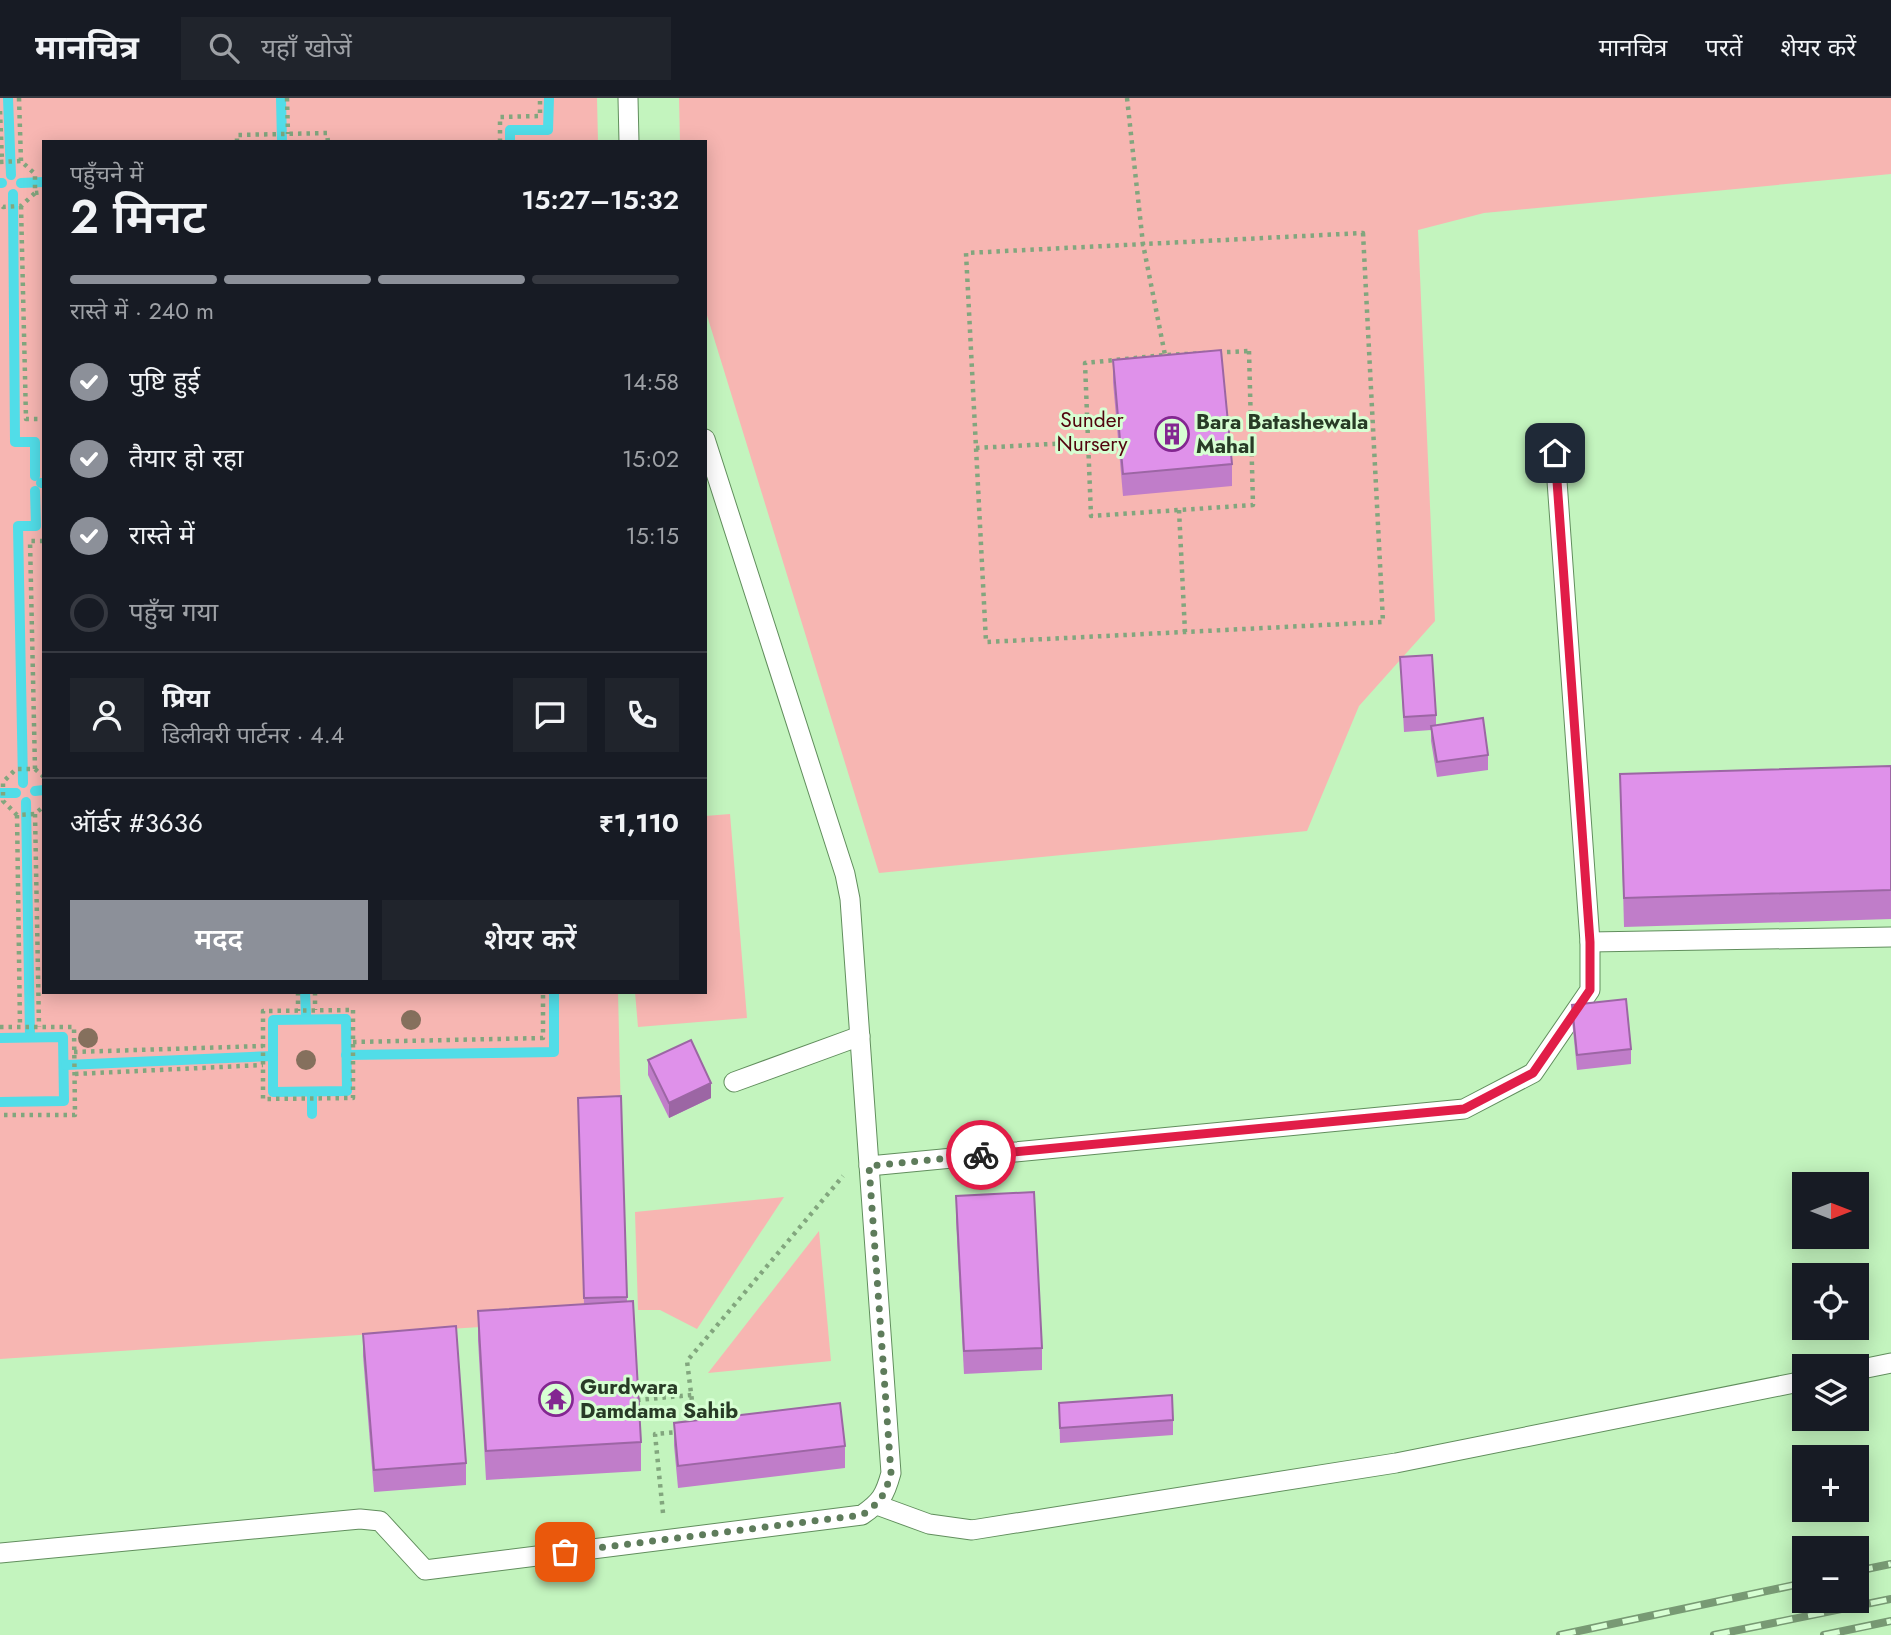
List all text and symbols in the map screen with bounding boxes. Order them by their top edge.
search box [181,17,671,80]
text: मानचित्र [35,24,139,71]
icon: search [205,29,243,67]
text: यहाँ खोजें [261,29,352,67]
text: मानचित्र [1599,30,1667,65]
text: परतें [1705,30,1742,65]
text: शेयर करें [1780,30,1856,65]
text: पहुँचने में [70,157,143,191]
text: 15:27–15:32 [522,181,679,219]
text: 2 मिनट [70,184,206,250]
text: रास्ते में · 240 m [70,294,214,328]
text: पुष्टि हुई [129,362,200,400]
icon: check [70,363,108,401]
text: 14:58 [623,365,679,399]
park label: Sunder Nursery [1057,405,1128,459]
place label: Bara Batashewala Mahal [1196,407,1368,461]
building icon: Bara Batashewala Mahal [1153,415,1191,453]
pin [1525,423,1585,483]
icon: home [1536,434,1574,472]
text: तैयार हो रहा [129,439,244,477]
icon: check [70,440,108,478]
text: 15:02 [622,442,679,476]
text: रास्ते में [129,516,195,554]
icon: check [70,517,108,555]
text: 15:15 [625,519,679,553]
text: पहुँच गया [129,593,218,631]
button: person [70,678,144,752]
button: chat [513,678,587,752]
button: phone [605,678,679,752]
text: प्रिया [162,679,210,717]
text: डिलीवरी पार्टनर · 4.4 [162,718,344,752]
text: ऑर्डर #3636 [70,804,203,842]
text: ₹1,110 [599,804,679,842]
button: मदद [70,900,368,980]
button: शेयर करें [382,900,679,980]
courier [946,1120,1016,1190]
icon: bike [962,1136,1000,1174]
north arrow [1792,1172,1869,1250]
map controls [1792,1172,1869,1613]
button: locate [1792,1263,1869,1340]
button: layers [1792,1354,1869,1431]
place label: Gurdwara Damdama Sahib [580,1372,738,1426]
temple icon: Gurdwara Damdama Sahib [537,1380,575,1418]
button: + [1792,1445,1869,1522]
pin [535,1522,595,1582]
icon: bag [546,1533,584,1571]
button: − [1792,1536,1869,1613]

